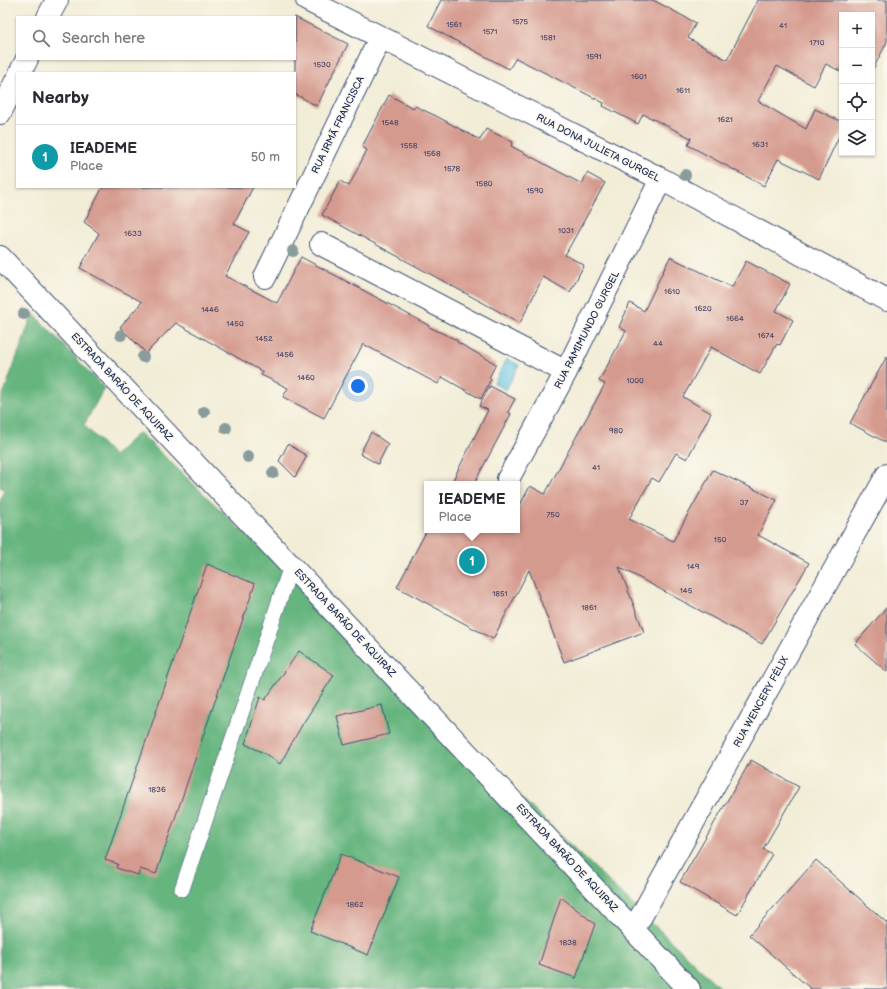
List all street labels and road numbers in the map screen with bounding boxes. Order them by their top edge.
street label: RUA IRMÃ FRANCISCA [309,74,367,176]
street label: RUA DONA JULIETA GURGEL [534,111,662,185]
street label: RUA RAMIMUNDO GURGEL [552,269,622,391]
street label: ESTRADA BARÃO DE AQUIRAZ [69,330,176,444]
street label: ESTRADA BARÃO DE AQUIRAZ [292,566,399,680]
street label: RUA WENCERY FÉLIX [731,654,791,750]
street label: ESTRADA BARÃO DE AQUIRAZ [514,801,621,915]

